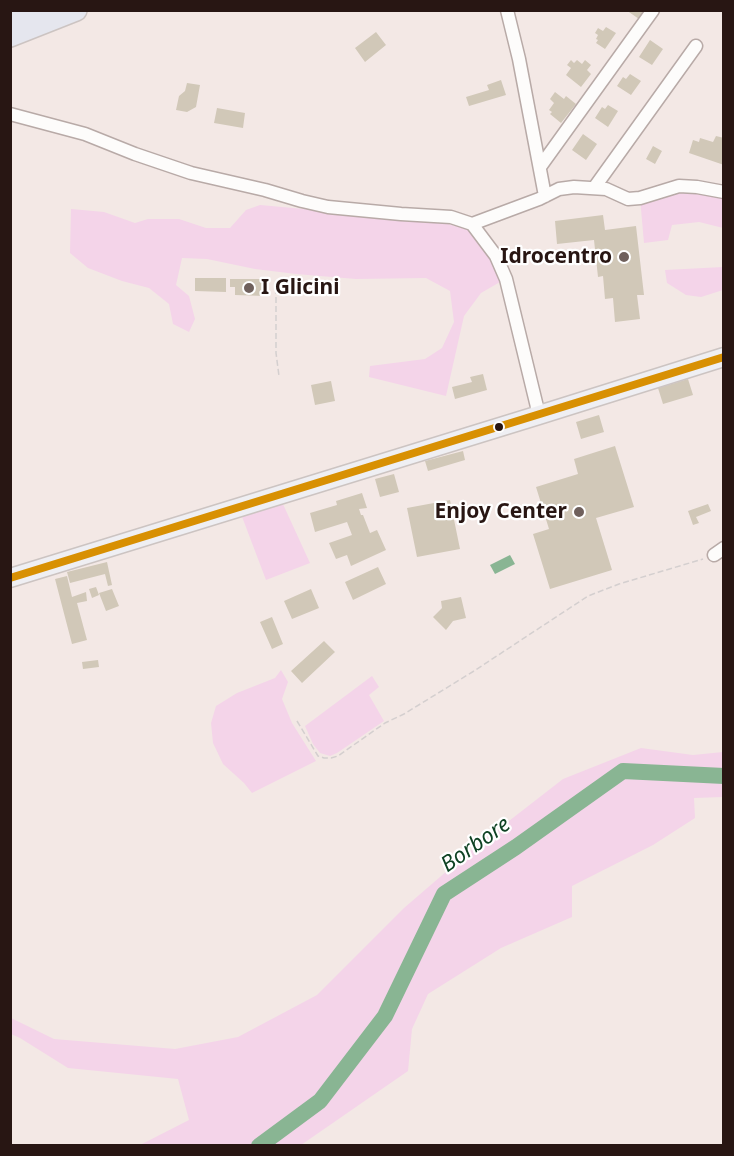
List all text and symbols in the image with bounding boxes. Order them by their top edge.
place label: Idrocentro [500,244,612,270]
marker: Idrocentro [617,250,631,264]
place label: I Glicini [261,275,339,301]
marker: I Glicini [242,281,256,295]
unlabelled marker [493,421,505,433]
place label: Enjoy Center [434,499,567,525]
marker: Enjoy Center [572,505,586,519]
water label: Borbore [436,812,516,878]

